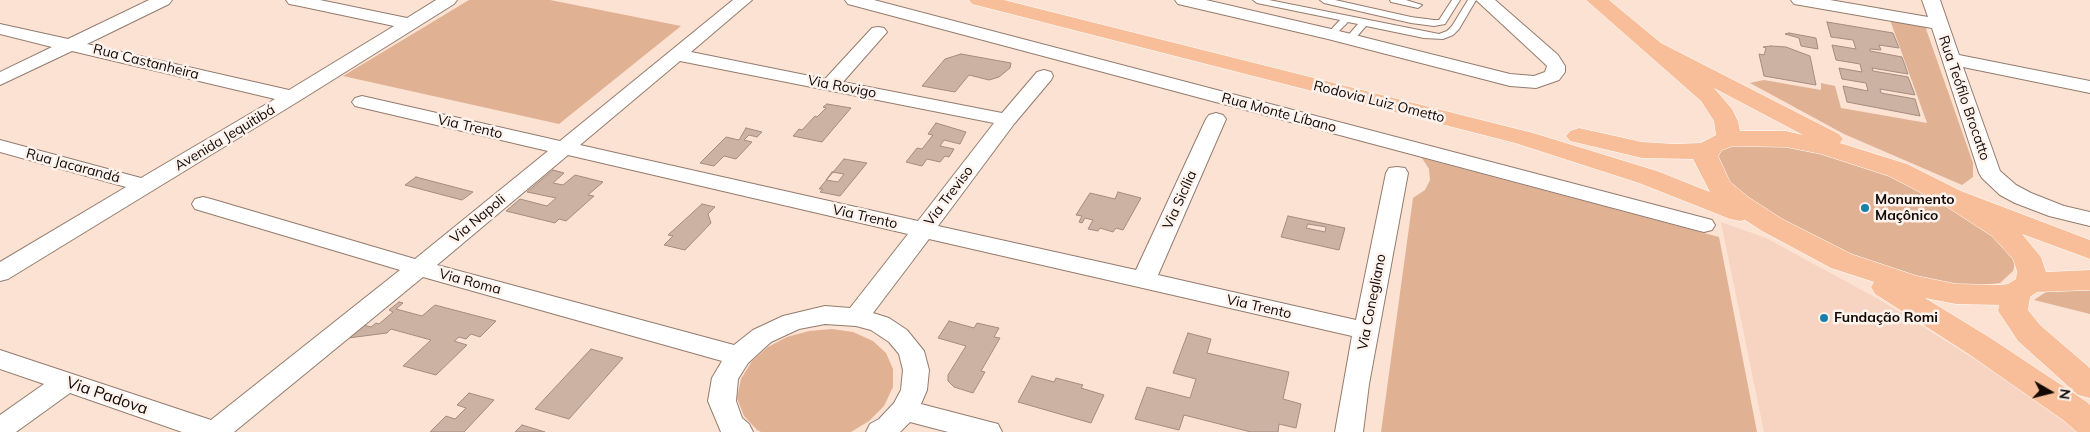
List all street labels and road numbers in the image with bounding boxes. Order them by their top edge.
street label: Rua Teófilo Brocatto [1935,33,1993,163]
street label: Rua Castanheira [91,41,201,83]
street label: Via Rovigo [806,72,878,102]
street label: Rodovia Luiz Ometto [1312,78,1446,126]
street label: Rua Monte Líbano [1220,90,1338,136]
street label: Avenida Jequitibá [172,101,278,175]
street label: Via Trento [436,111,504,143]
street label: Rua Jacarandá [24,145,122,187]
street label: Via Treviso [921,163,977,229]
street label: Via Sicília [1160,168,1200,232]
street label: Via Napoli [447,191,509,247]
street label: Via Trento [831,201,899,233]
street label: Via Conegliano [1354,252,1390,352]
street label: Via Roma [437,266,503,298]
street label: Via Trento [1225,291,1293,323]
street label: Via Padova [64,373,150,419]

